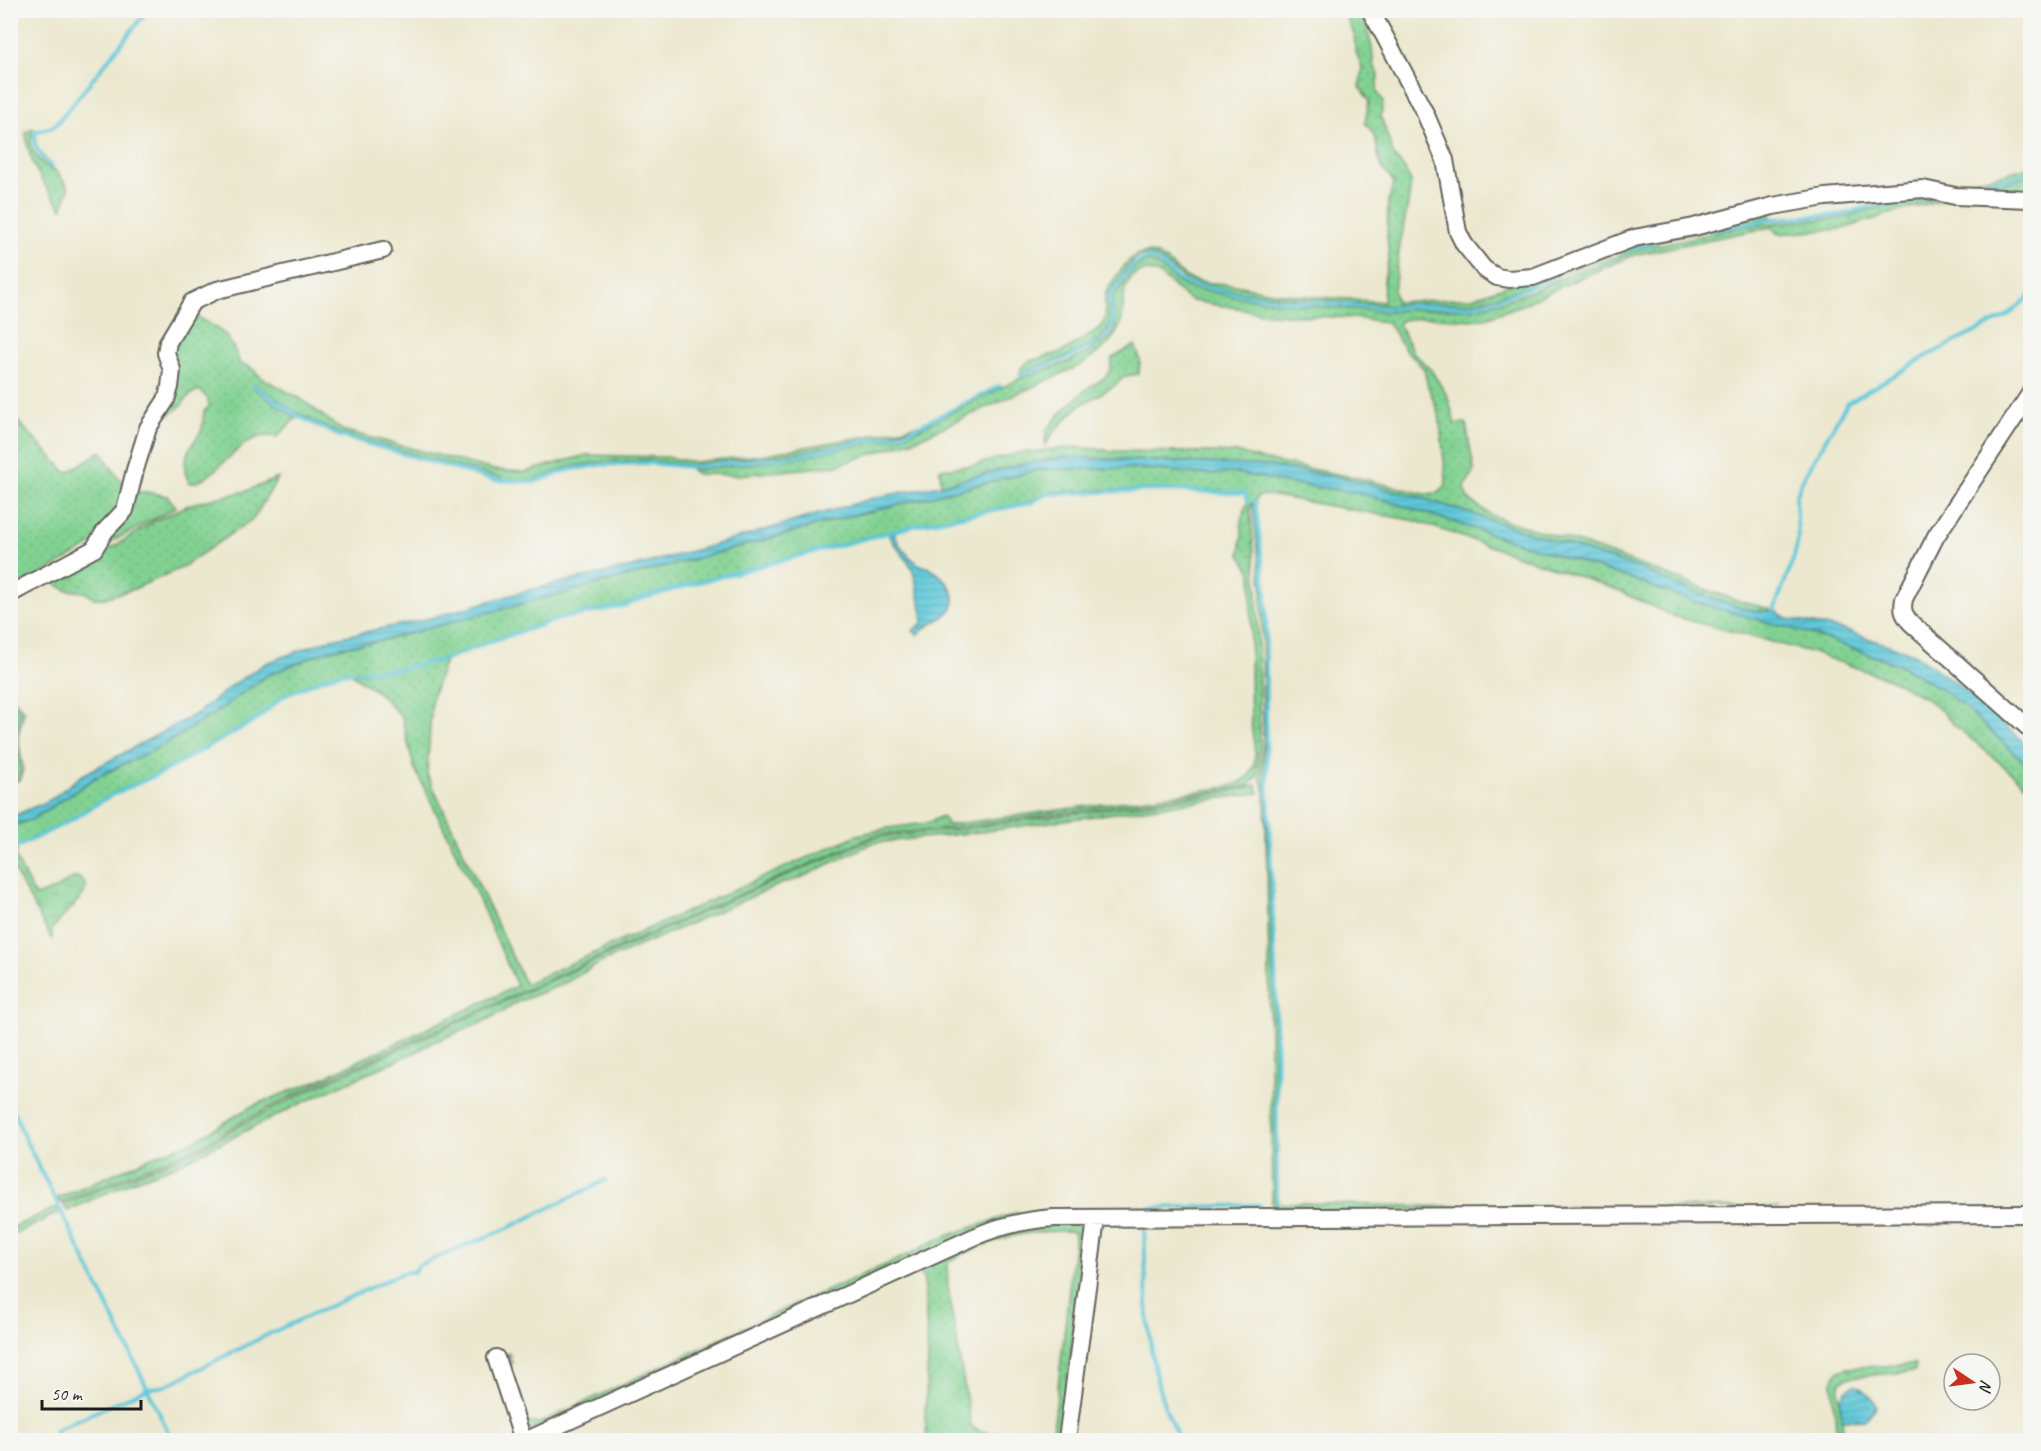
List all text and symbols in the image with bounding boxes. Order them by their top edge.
north arrow [1942,1352,2002,1412]
scale bar [42,1373,141,1411]
text: N [1974,1378,1996,1395]
text: 50 m [51,1383,84,1405]

